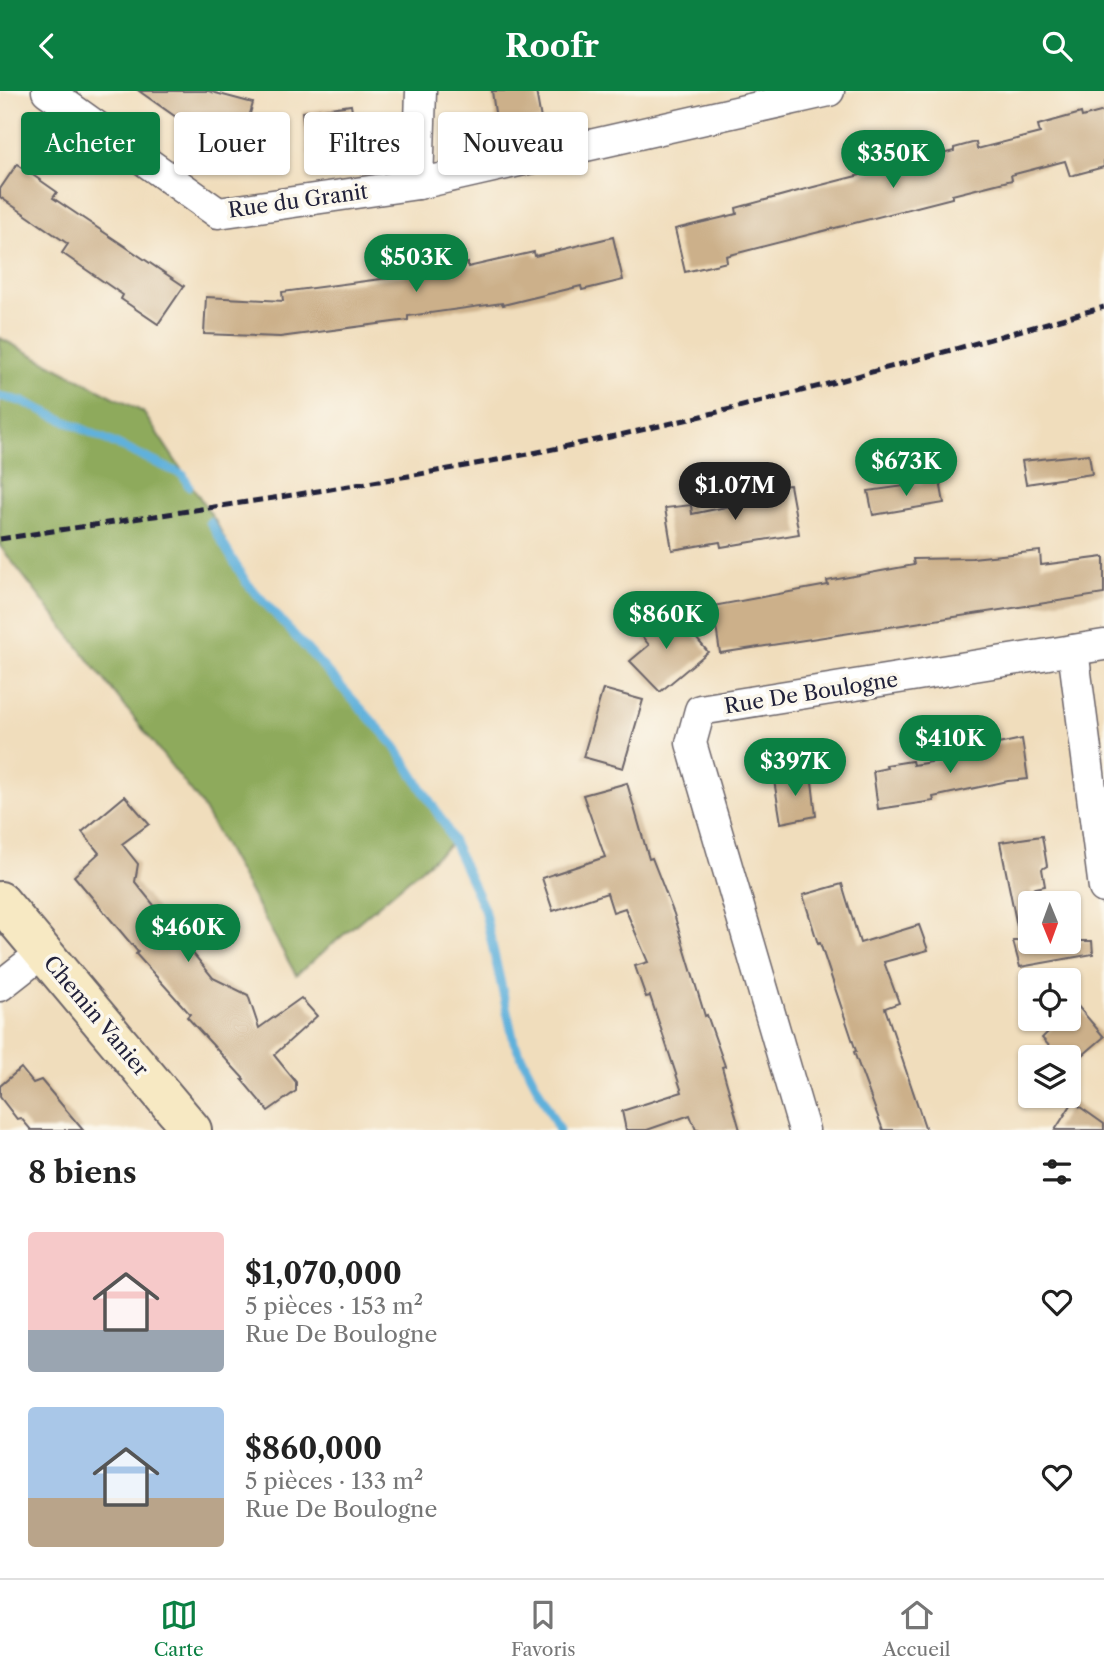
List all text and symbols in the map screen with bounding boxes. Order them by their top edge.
text: Roofr [505,26,599,65]
icon: back [28,27,66,65]
icon: search [1038,27,1076,65]
chip: Acheter [21,112,160,175]
chip: Louer [174,112,290,175]
chip: Filtres [304,112,424,175]
chip: Nouveau [438,112,588,175]
pin: $350K [844,131,942,190]
text: $350K [857,139,929,167]
street label: Rue du Granit [227,178,370,223]
pin: $503K [367,235,465,294]
text: $503K [380,243,452,271]
pin: $673K [857,439,955,498]
text: $673K [871,447,941,475]
pin: $1.07M [678,463,792,522]
text: $1.07M [695,471,775,499]
pin: $860K [617,591,715,651]
text: $860K [629,600,703,628]
street label: Rue De Boulogne [722,666,900,719]
pin: $410K [901,715,999,775]
text: $410K [915,724,985,752]
pin: $397K [746,739,844,798]
text: $397K [760,747,830,775]
north arrow [1018,891,1082,954]
map controls [1018,891,1081,1108]
pin: $460K [139,905,237,964]
text: $460K [151,913,225,941]
street label: Chemin Vanier [39,950,154,1081]
button: locate [1018,968,1081,1031]
button: layers [1018,1045,1081,1108]
icon: filters [1038,1153,1076,1191]
text: 8 biens [28,1154,137,1191]
text: $1,070,000 [245,1255,402,1292]
icon: home [84,1260,168,1344]
icon: heart [1038,1283,1076,1321]
text: 5 pièces · 153 m² [245,1292,423,1320]
text: Rue De Boulogne [245,1320,437,1348]
text: $860,000 [245,1430,382,1467]
icon: home [84,1435,168,1519]
icon: heart [1038,1458,1076,1496]
text: 5 pièces · 133 m² [245,1467,423,1495]
text: Rue De Boulogne [245,1495,437,1523]
tab: Carte [154,1596,204,1661]
tab: Favoris [511,1596,576,1661]
tab: Accueil [883,1596,950,1661]

